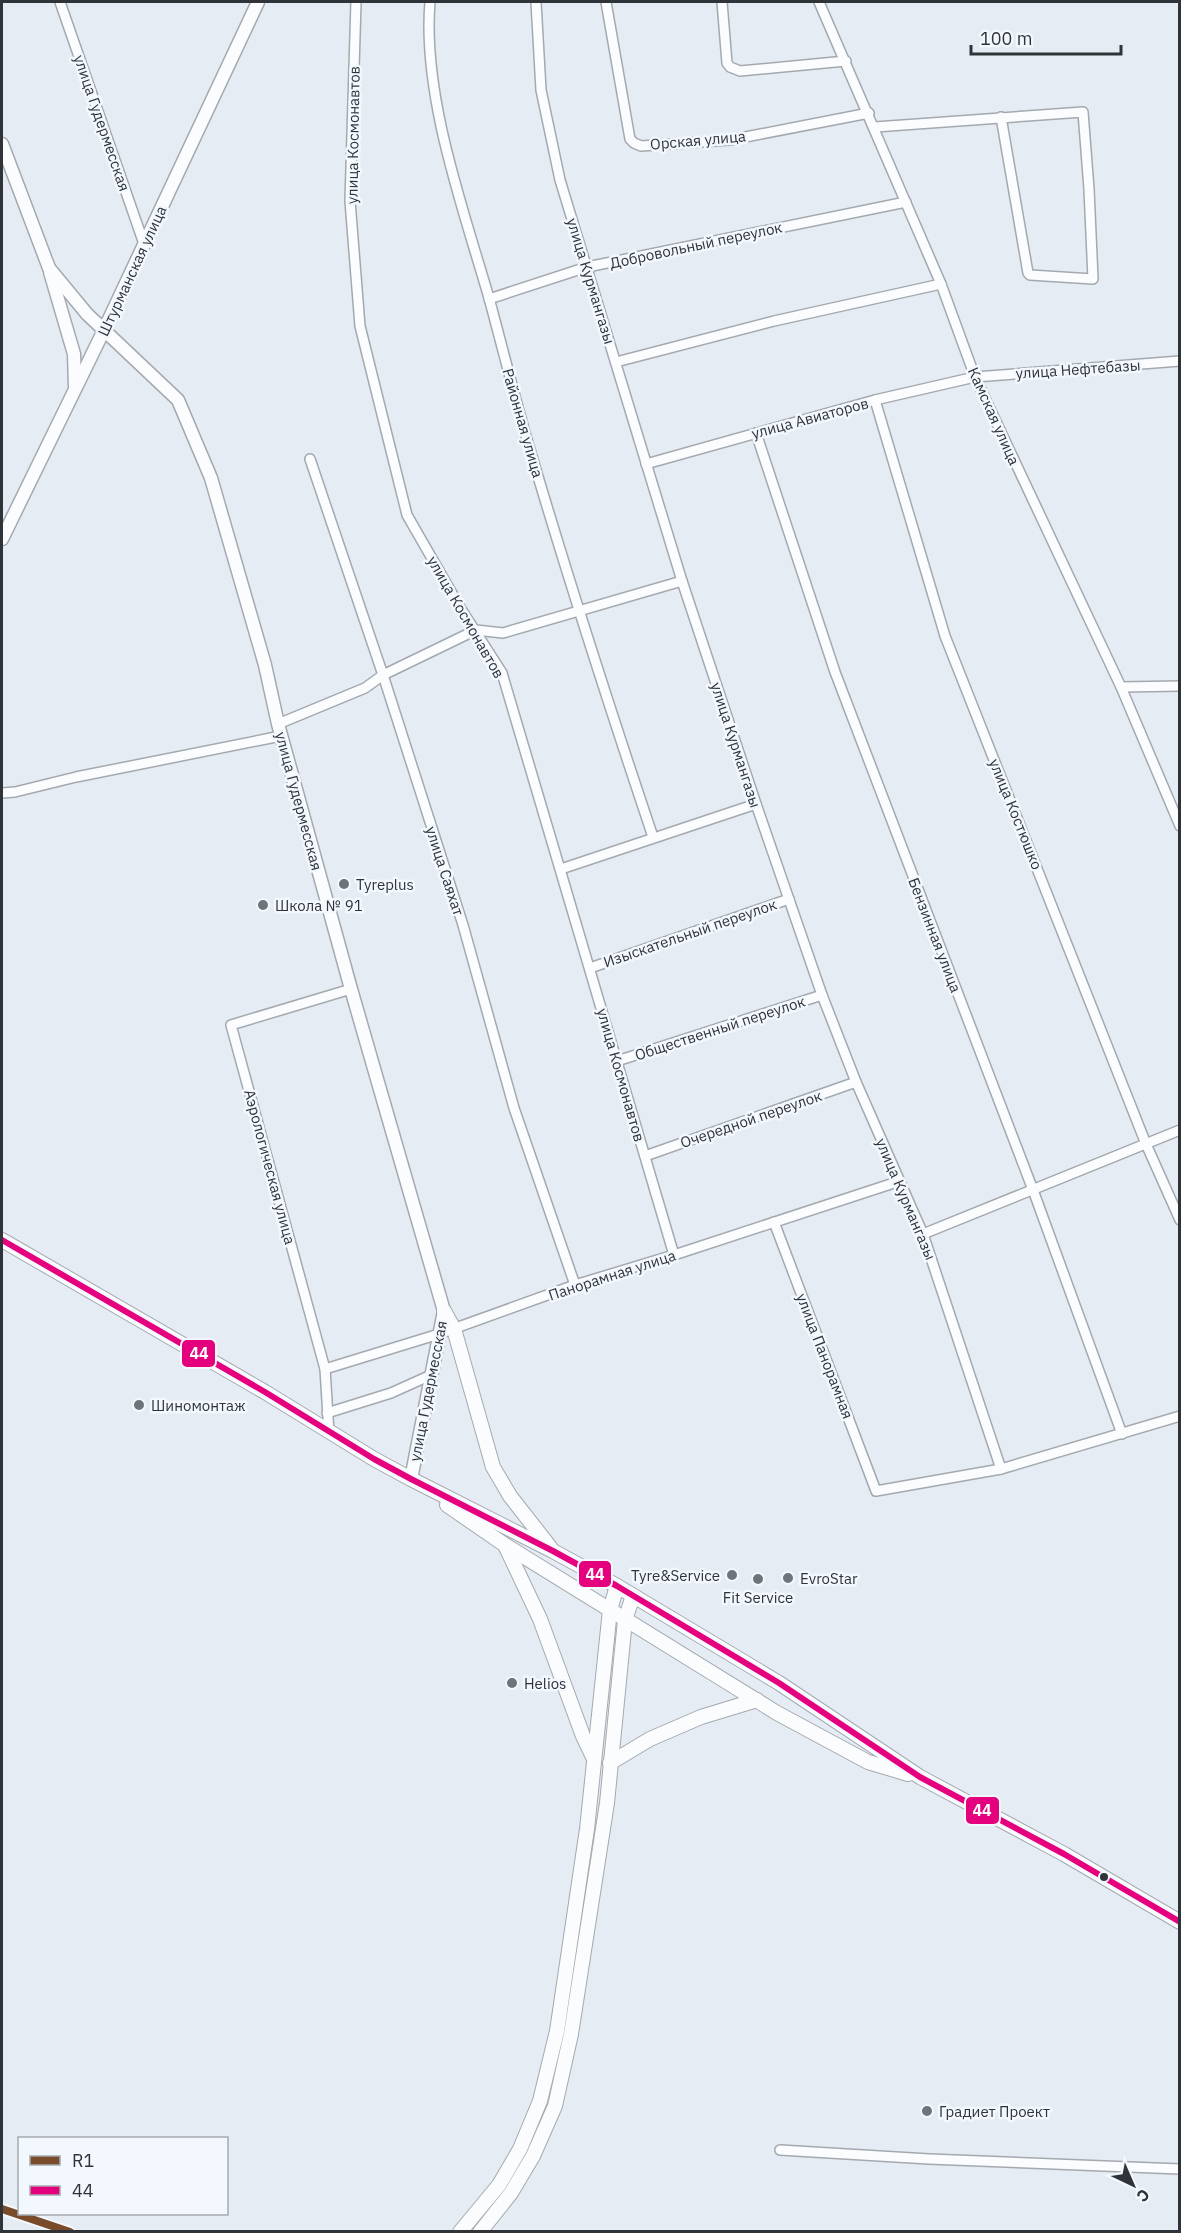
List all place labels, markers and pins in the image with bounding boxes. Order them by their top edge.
place label: Tyreplus [356,875,414,894]
marker: Tyreplus [337,877,351,891]
place label: Школа № 91 [275,896,363,915]
marker: Школа № 91 [256,898,270,912]
place label: Шиномонтаж [151,1396,246,1415]
marker: Шиномонтаж [132,1398,146,1412]
place label: Tyre&Service [631,1566,720,1585]
marker: Tyre&Service [725,1568,739,1582]
place label: EvroStar [800,1569,858,1588]
marker: EvroStar [781,1571,795,1585]
marker: Fit Service [751,1572,765,1586]
place label: Fit Service [723,1588,793,1607]
place label: Helios [524,1674,566,1693]
marker: Helios [505,1676,519,1690]
unlabelled marker [1098,1871,1110,1883]
place label: Градиет Проект [939,2102,1050,2121]
marker: Градиет Проект [920,2104,934,2118]

